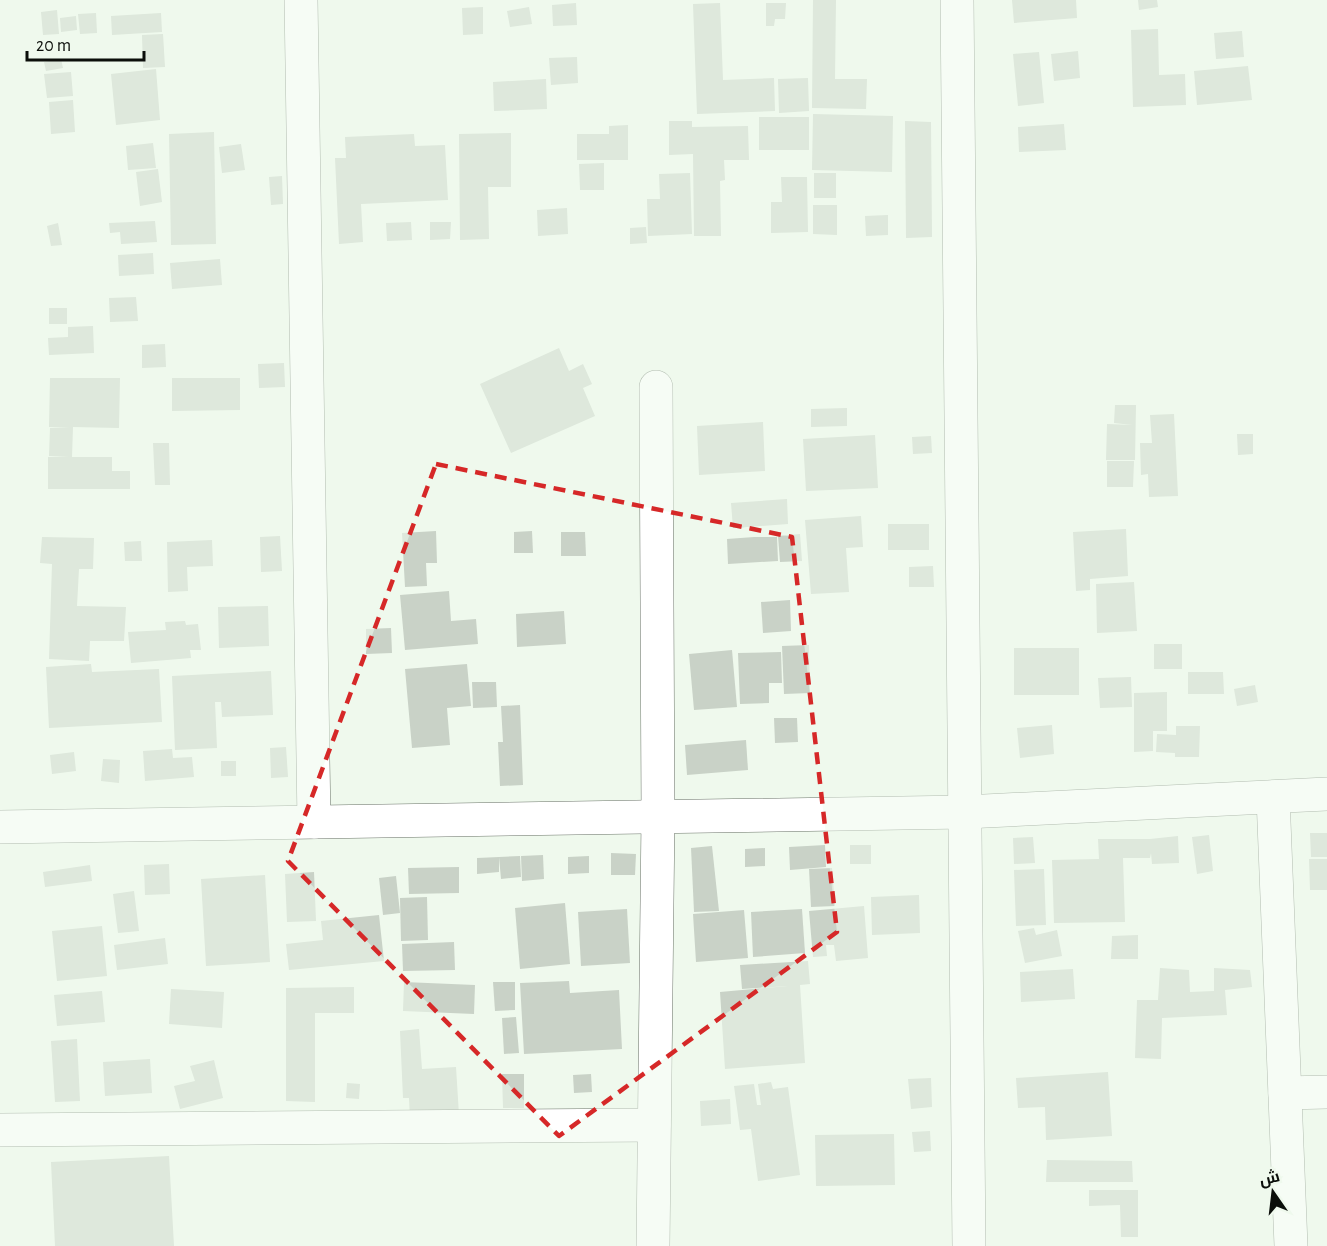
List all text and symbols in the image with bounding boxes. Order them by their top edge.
scale bar [27,24,144,62]
text: 20 m [36,37,71,55]
north arrow [1243,1162,1303,1222]
text: ش [1257,1167,1282,1190]

